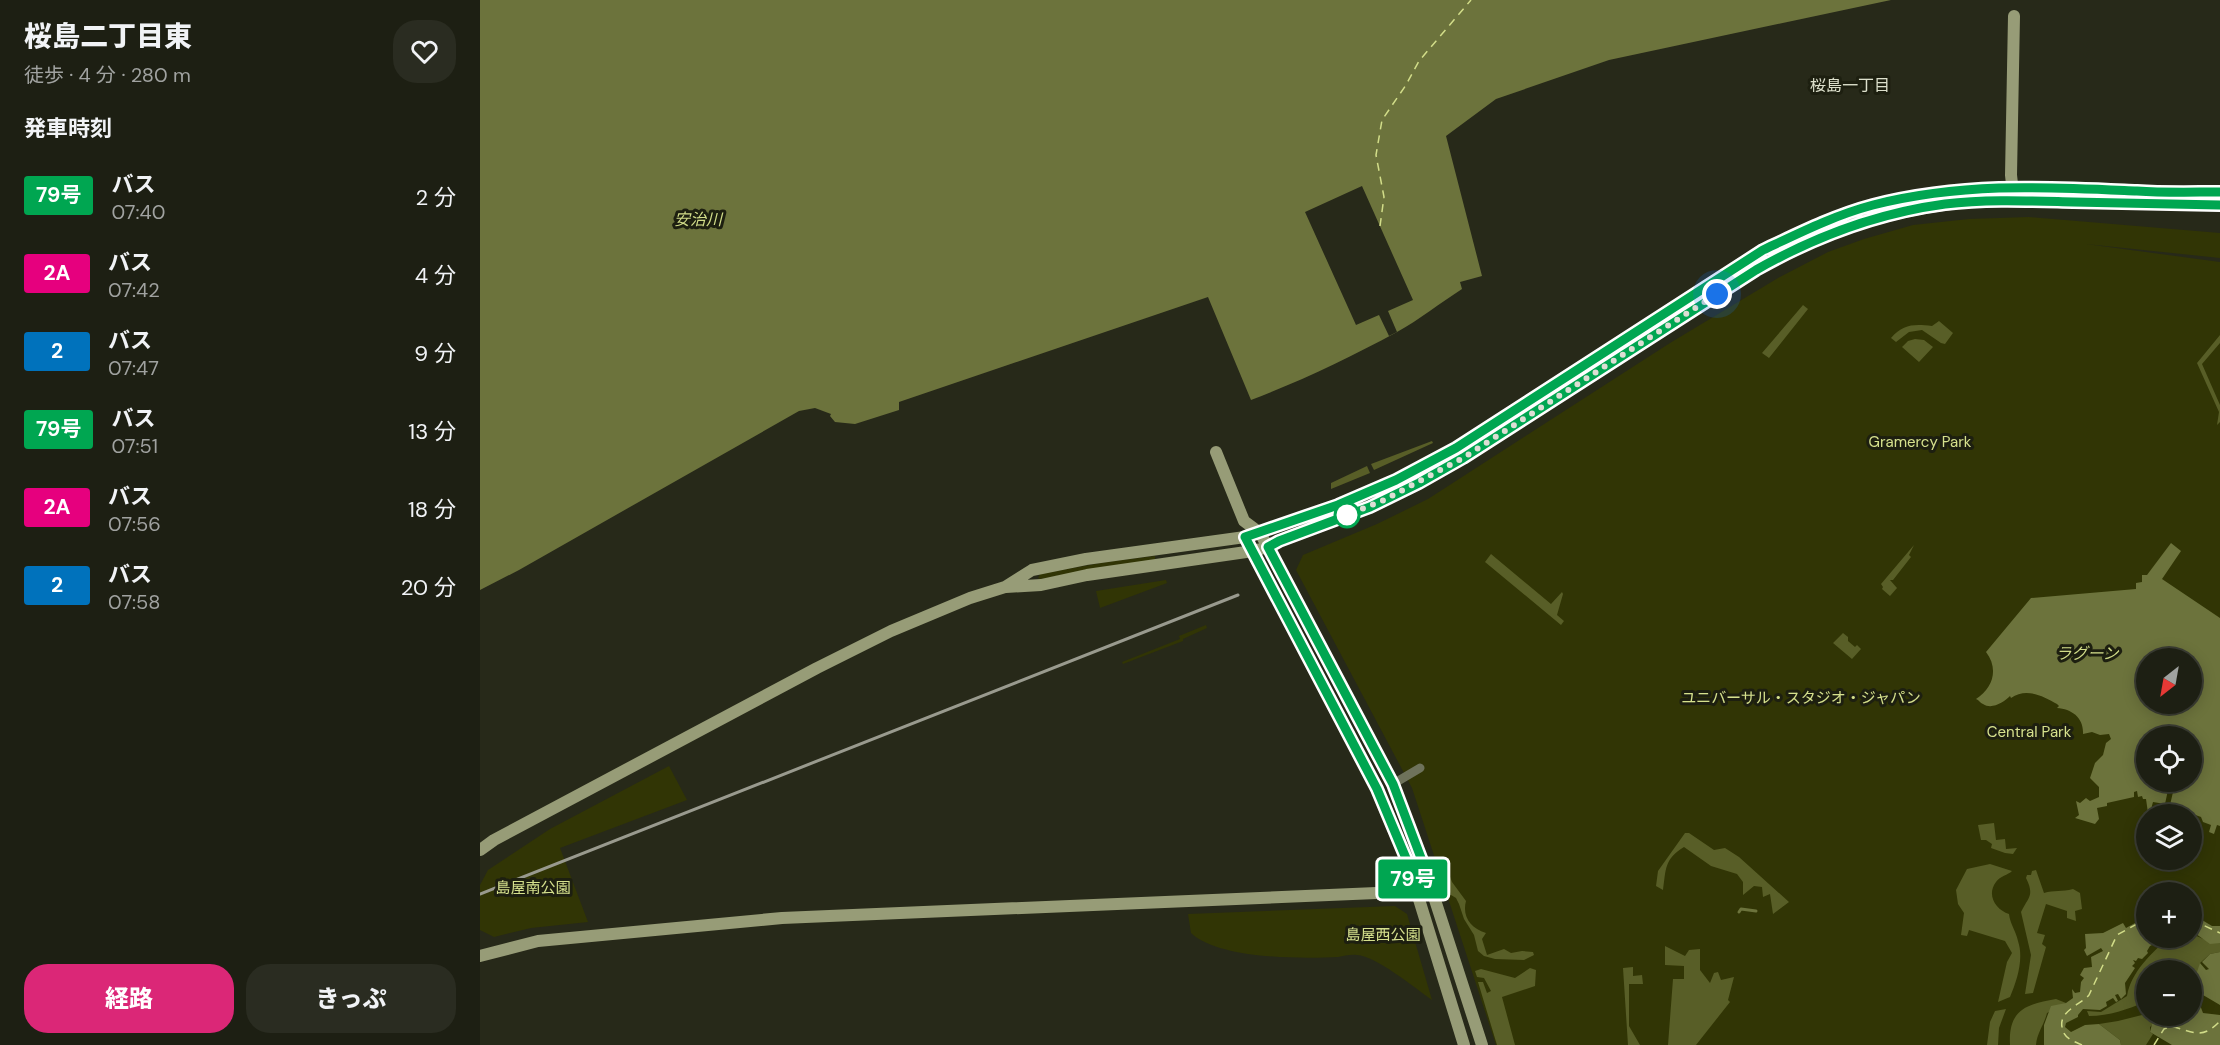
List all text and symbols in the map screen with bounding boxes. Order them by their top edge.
text: 桜島二丁目東 [24,18,192,55]
button: heart [393,20,456,83]
text: 徒歩 · 4 分 · 280 m [24,62,191,88]
district label: 桜島一丁目 [1810,75,1890,96]
text: 発車時刻 [24,114,112,143]
text: バス [111,170,155,199]
text: 79号 [36,181,81,209]
text: 2 分 [415,183,456,212]
text: 07:40 [111,199,165,225]
water label: 安治川 [674,209,724,230]
text: バス [108,248,152,277]
text: 2A [43,259,71,287]
text: 4 分 [415,261,456,290]
text: 07:42 [108,277,160,303]
your location [1702,279,1732,309]
text: バス [108,326,152,355]
text: 2 [51,337,63,365]
text: 9 分 [414,339,456,368]
text: 07:47 [108,355,159,381]
text: バス [111,404,155,433]
text: 79号 [36,415,81,443]
text: 13 分 [408,417,456,446]
park label: Gramercy Park [1869,432,1972,452]
text: 07:51 [111,433,158,459]
text: バス [108,482,152,511]
text: 2A [43,493,71,521]
text: 18 分 [408,495,456,524]
unlabelled marker [1334,502,1360,528]
text: 07:56 [108,511,161,537]
text: バス [108,560,152,589]
text: 2 [51,571,63,599]
text: 20 分 [401,573,456,602]
text: 07:58 [108,589,160,615]
water label: ラグーン [2055,643,2120,664]
north arrow [2136,648,2202,714]
map controls [2136,648,2202,1026]
park label: ユニバーサル・スタジオ・ジャパン [1681,688,1921,708]
park label: Central Park [1987,722,2072,742]
button: locate [2136,726,2202,792]
button: layers [2136,804,2202,870]
line badge: 79号 [1378,860,1448,898]
text: 79号 [1390,865,1436,893]
park label: 島屋南公園 [495,878,571,898]
button: + [2136,882,2202,948]
park label: 島屋西公園 [1345,925,1421,945]
button: − [2136,960,2202,1026]
button: 経路 [24,964,234,1033]
button: きっぷ [246,964,456,1033]

